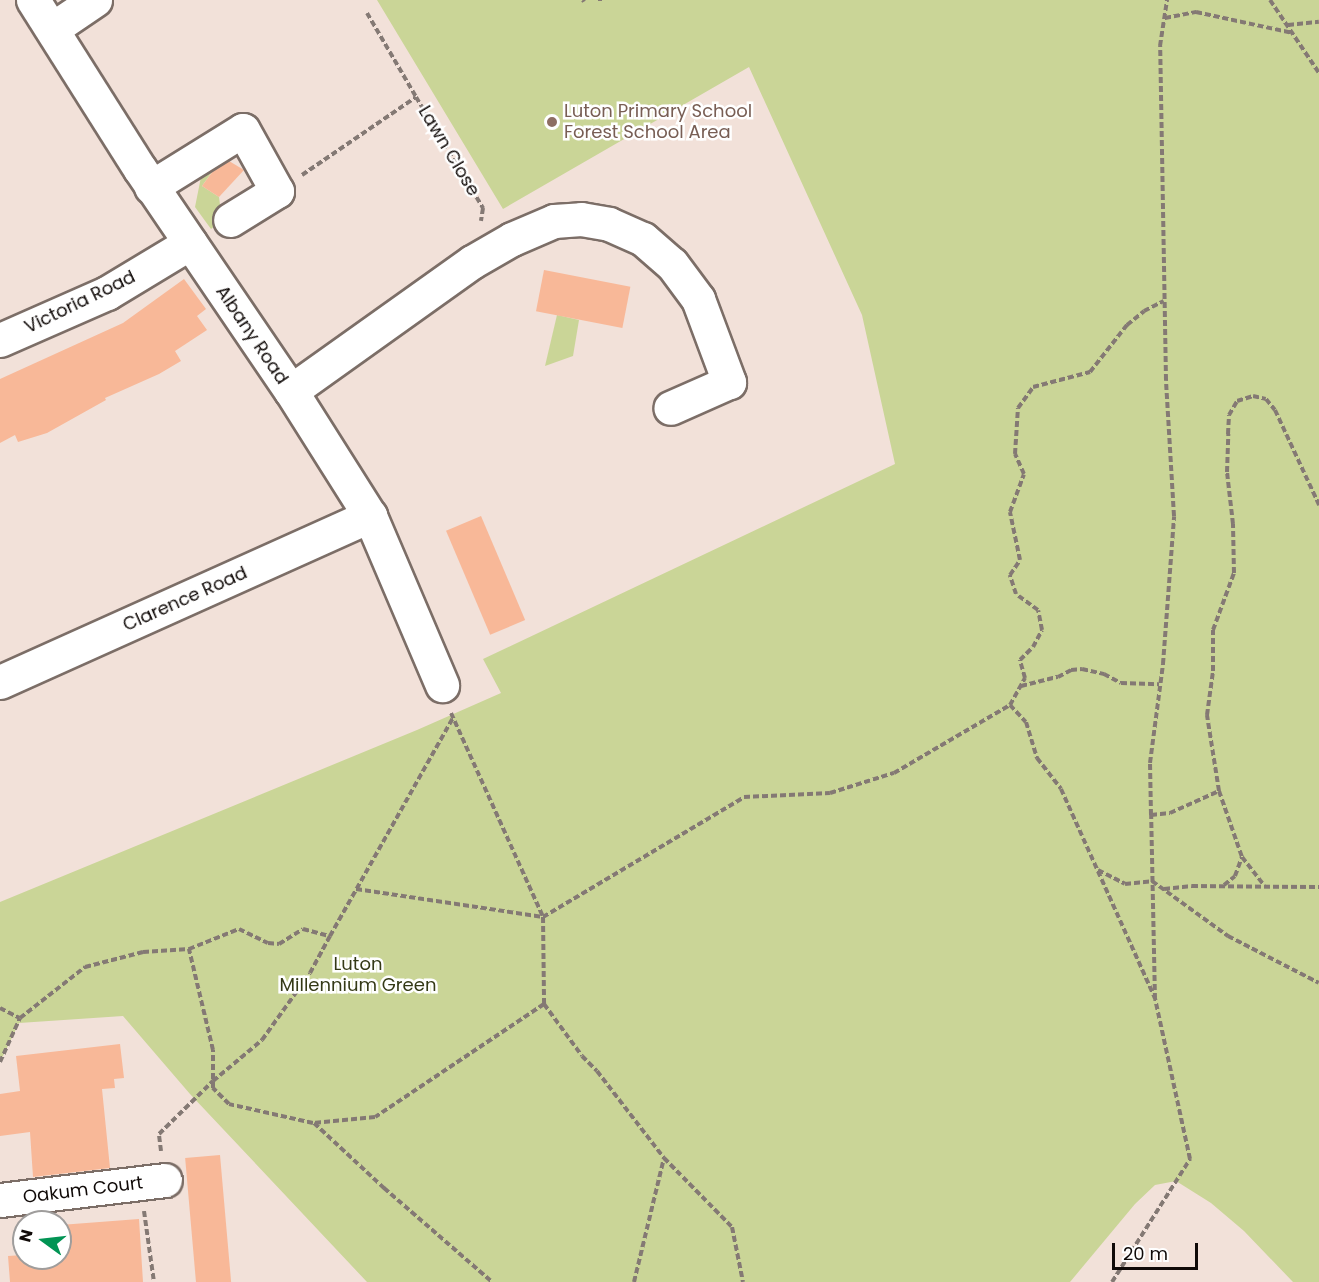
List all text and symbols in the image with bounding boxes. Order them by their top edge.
place label: Luton Primary School Forest School Area [564,101,752,144]
street label: Lawn Close [414,102,484,200]
marker: Luton Primary School Forest School Area [545,115,559,129]
street label: Victoria Road [21,266,139,338]
street label: Albany Road [211,282,293,388]
street label: Clarence Road [120,562,250,636]
park label: Luton Millennium Green [280,954,436,996]
street label: Oakum Court [22,1172,144,1208]
north arrow [12,1210,72,1270]
text: N [13,1227,39,1245]
scale bar [1115,1231,1200,1269]
text: 20 m [1123,1241,1168,1266]

